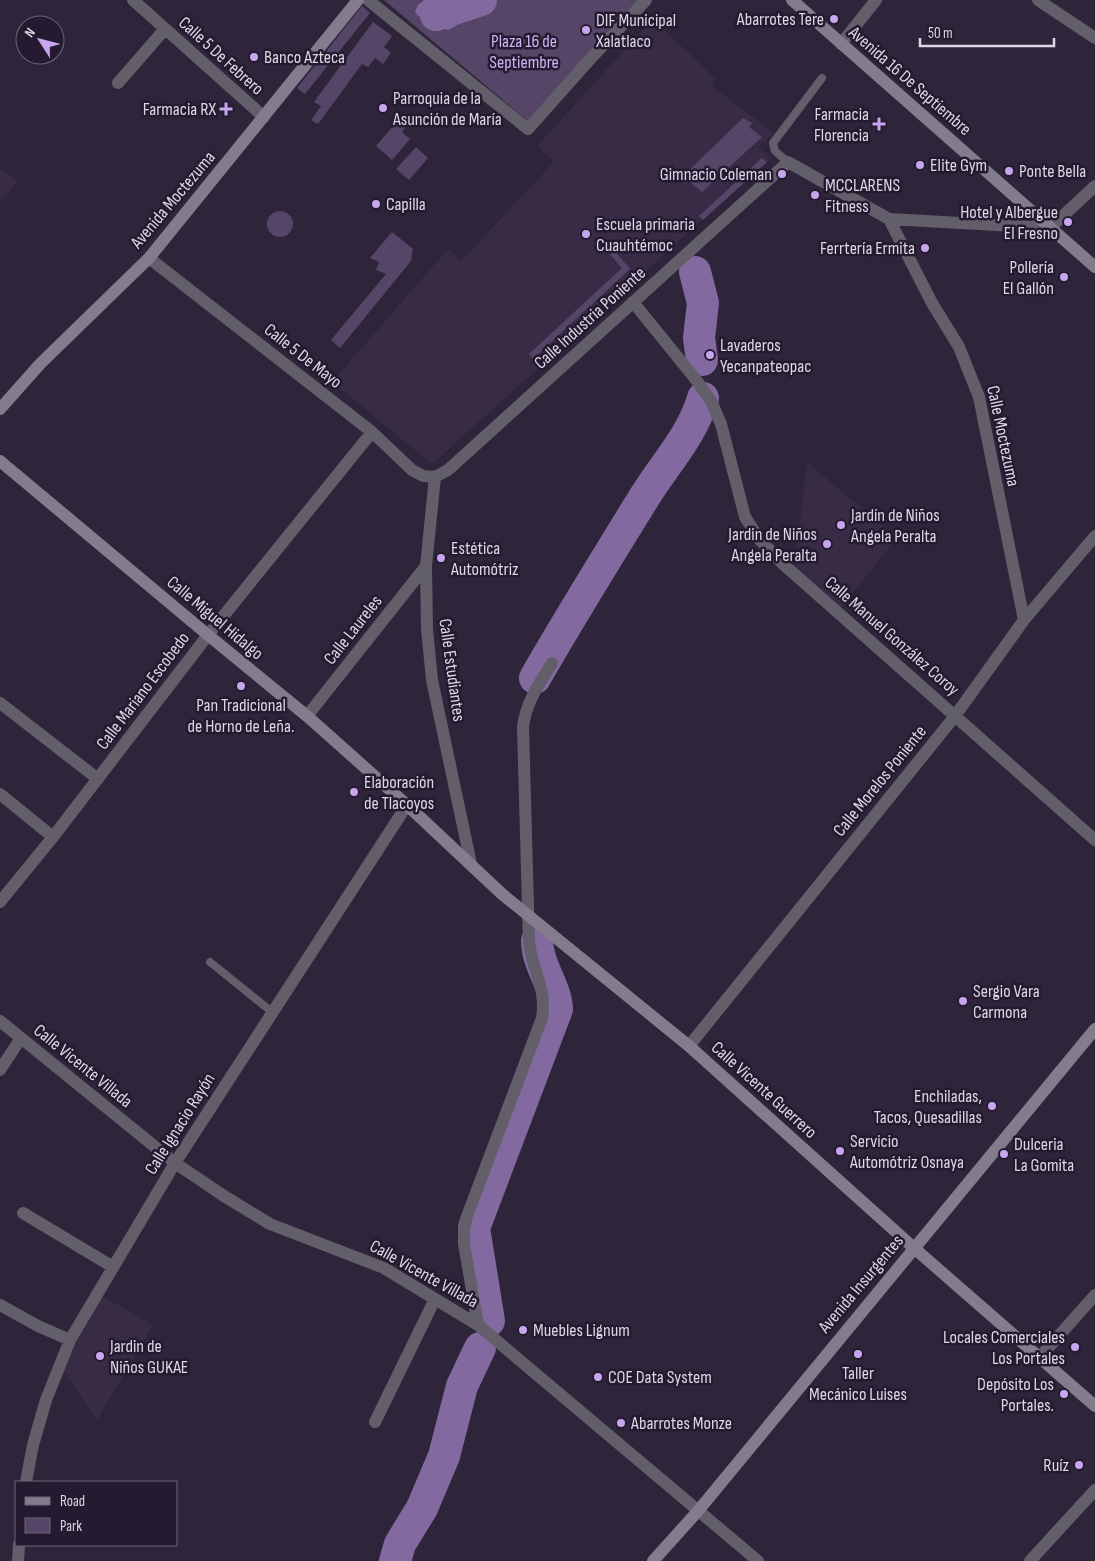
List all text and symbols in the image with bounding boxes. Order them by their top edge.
place label: Abarrotes Tere [736,9,824,30]
place label: DIF Municipal Xalatlaco [595,10,676,52]
street label: Calle 5 De Febrero [174,12,268,100]
marker: Abarrotes Tere [828,13,840,25]
north arrow [15,15,65,65]
scale bar [920,15,1054,47]
street label: Avenida 16 De Septiembre [844,21,976,140]
marker: DIF Municipal Xalatlaco [580,24,592,36]
text: 50 m [928,24,953,43]
text: N [21,25,39,41]
park label: Plaza 16 de Septiembre [489,31,559,73]
place label: Banco Azteca [264,47,345,68]
marker: Banco Azteca [248,51,260,63]
place label: Parroquia de la Asunción de María [392,88,502,130]
place label: Farmacia RX [143,99,216,120]
marker: Parroquia de la Asunción de María [377,102,389,114]
marker: Farmacia RX [220,103,232,115]
place label: Farmacia Florencia [814,104,869,146]
marker: Farmacia Florencia [873,118,885,130]
street label: Avenida Moctezuma [126,147,220,254]
place label: Elite Gym [930,155,987,176]
marker: Elite Gym [914,159,926,171]
place label: Ponte Bella [1019,161,1086,182]
place label: Gimnacio Coleman [660,164,772,185]
marker: Ponte Bella [1003,165,1015,177]
marker: Gimnacio Coleman [776,168,788,180]
place label: MCCLARENS Fitness [825,175,900,217]
marker: MCCLARENS Fitness [809,189,821,201]
place label: Capilla [386,194,426,215]
marker: Capilla [370,198,382,210]
place label: Hotel y Albergue El Fresno [960,202,1058,244]
place label: Escuela primaria Cuauhtémoc [596,214,695,256]
marker: Hotel y Albergue El Fresno [1062,216,1074,228]
marker: Escuela primaria Cuauhtémoc [580,228,592,240]
place label: Ferrtería Ermita [820,238,915,259]
marker: Ferrtería Ermita [919,242,931,254]
place label: Pollería El Gallón [1003,257,1054,299]
street label: Calle Industria Poniente [530,263,650,373]
marker: Pollería El Gallón [1058,271,1070,283]
street label: Calle 5 De Mayo [260,319,346,393]
place label: Lavaderos Yecanpateopac [720,335,811,377]
marker: Lavaderos Yecanpateopac [704,349,716,361]
street label: Calle Moctezuma [982,384,1024,488]
place label: Jardín de Niños Angela Peralta [850,505,940,547]
marker: Jardín de Niños Angela Peralta [835,519,847,531]
place label: Jardin de Niños Angela Peralta [727,524,817,566]
place label: Estética Automótriz [450,538,519,580]
marker: Jardin de Niños Angela Peralta [821,538,833,550]
marker: Estética Automótriz [435,552,447,564]
street label: Calle Miguel Hidalgo [163,572,267,664]
street label: Calle Manuel González Coroy [821,572,964,700]
street label: Calle Laureles [319,591,387,669]
street label: Calle Estudiantes [434,617,470,723]
street label: Calle Mariano Escobedo [92,628,194,754]
marker: Pan Tradicional de Horno de Leña. [235,680,247,692]
place label: Pan Tradicional de Horno de Leña. [188,695,294,737]
street label: Calle Morelos Poniente [829,721,931,841]
place label: Elaboración de Tlacoyos [364,772,434,814]
marker: Elaboración de Tlacoyos [348,786,360,798]
place label: Sergio Vara Carmona [973,981,1040,1023]
marker: Sergio Vara Carmona [957,995,969,1007]
street label: Calle Vicente Villada [29,1020,137,1112]
street label: Calle Vicente Guerrero [707,1037,821,1143]
street label: Calle Ignacio Rayón [141,1070,219,1178]
place label: Enchiladas, Tacos, Quesadillas [874,1086,982,1128]
marker: Enchiladas, Tacos, Quesadillas [986,1100,998,1112]
place label: Servicio Automótriz Osnaya [849,1131,964,1173]
place label: Dulceria La Gomita [1014,1134,1074,1176]
marker: Servicio Automótriz Osnaya [834,1145,846,1157]
marker: Dulceria La Gomita [998,1148,1010,1160]
street label: Avenida Insurgentes [813,1231,908,1338]
street label: Calle Vicente Villada [366,1236,482,1312]
place label: Muebles Lignum [533,1320,630,1341]
marker: Muebles Lignum [517,1324,529,1336]
place label: Locales Comerciales Los Portales [943,1327,1065,1369]
place label: Jardin de Niños GUKAE [109,1336,188,1378]
marker: Locales Comerciales Los Portales [1069,1341,1081,1353]
marker: Taller Mecánico Luises [852,1348,864,1360]
marker: Jardin de Niños GUKAE [94,1350,106,1362]
place label: Taller Mecánico Luises [809,1363,907,1405]
place label: COE Data System [608,1367,712,1388]
marker: COE Data System [592,1371,604,1383]
place label: Depósito Los Portales. [977,1374,1054,1416]
marker: Depósito Los Portales. [1058,1388,1070,1400]
place label: Abarrotes Monze [630,1413,732,1434]
marker: Abarrotes Monze [615,1417,627,1429]
place label: Ruíz [1043,1455,1070,1476]
marker: Ruíz [1073,1459,1085,1471]
legend [15,1481,178,1546]
text: Road [60,1492,85,1511]
text: Park [60,1517,82,1536]

